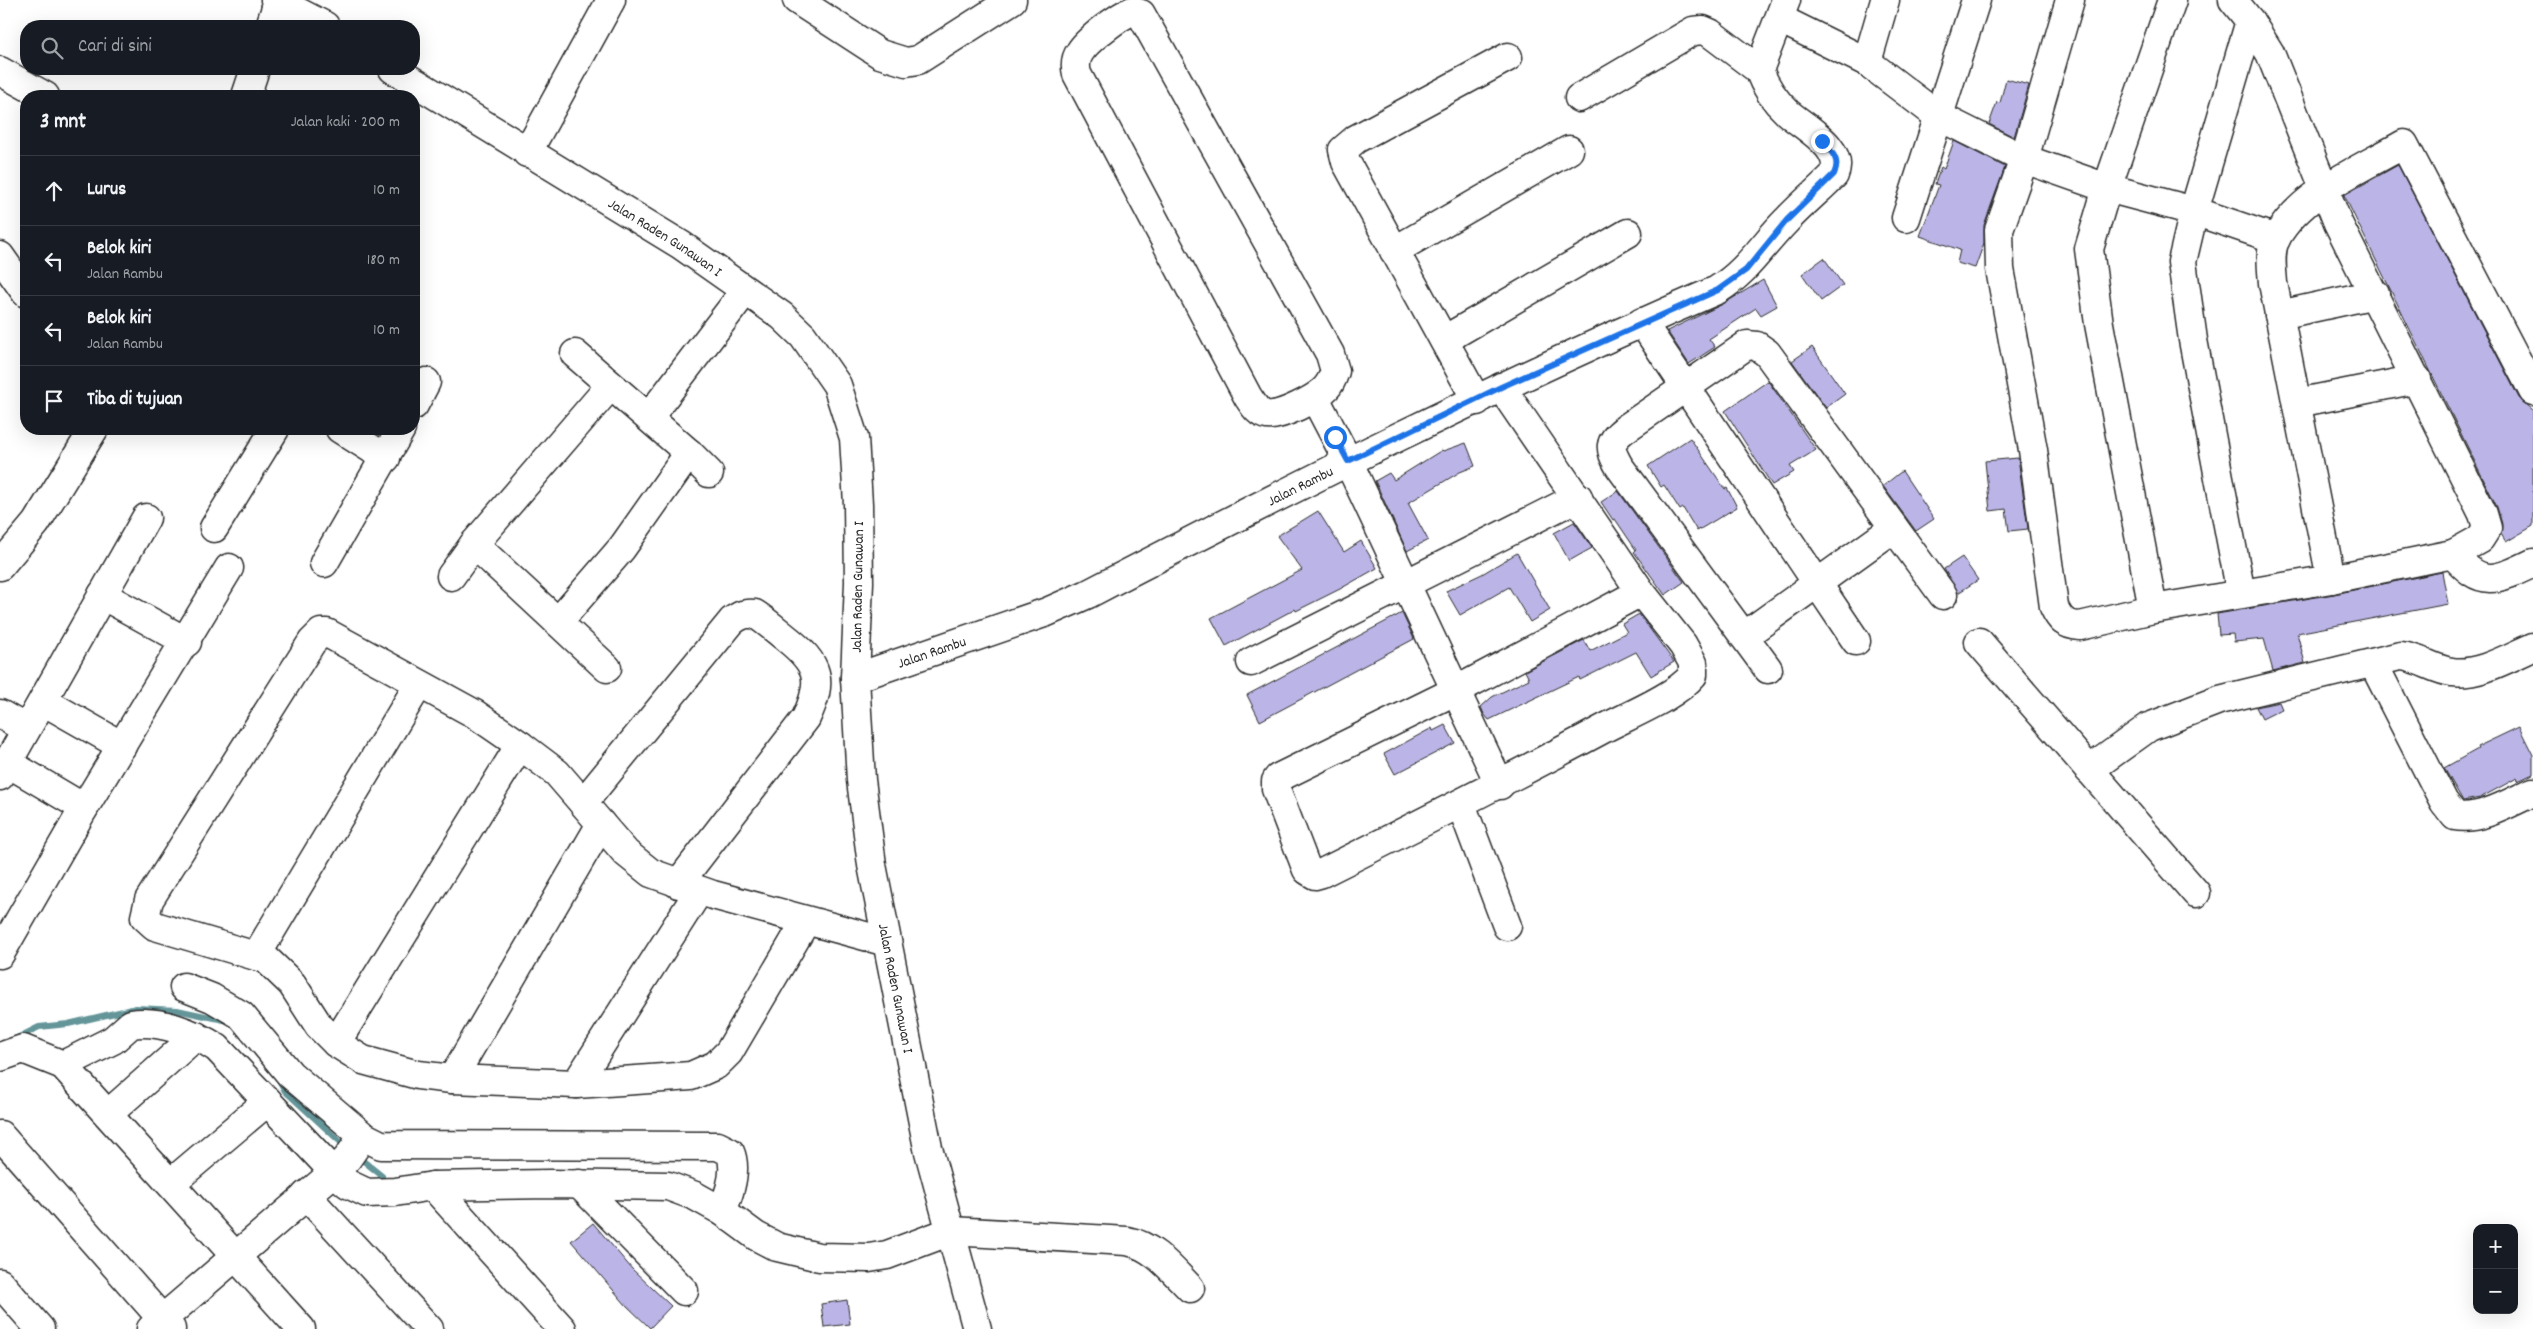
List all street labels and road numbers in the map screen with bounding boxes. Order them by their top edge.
street label: Jalan Raden Gunawan I [603,194,726,284]
street label: Jalan Rambu [1264,462,1338,513]
street label: Jalan Raden Gunawan I [847,521,871,653]
street label: Jalan Rambu [895,632,969,676]
street label: Jalan Raden Gunawan I [871,922,918,1056]

